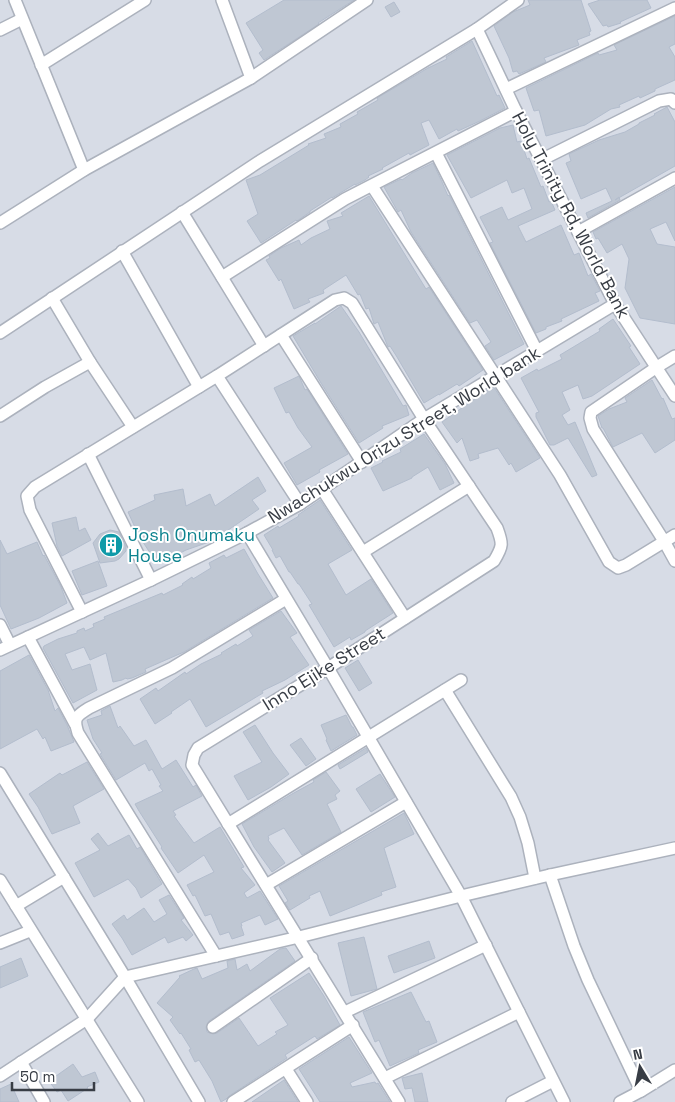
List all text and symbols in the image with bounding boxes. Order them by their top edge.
street label: Holy Trinity Rd, World Bank [507,108,636,322]
street label: Nwachukwu Orizu Street, World bank [263,341,545,528]
place label: Josh Onumaku House [128,523,255,567]
building icon: Josh Onumaku House [98,532,124,558]
street label: Inno Ejike Street [258,622,389,716]
north arrow [615,1042,665,1092]
text: N [632,1045,644,1064]
scale bar [12,1060,95,1092]
text: 50 m [20,1067,55,1086]

